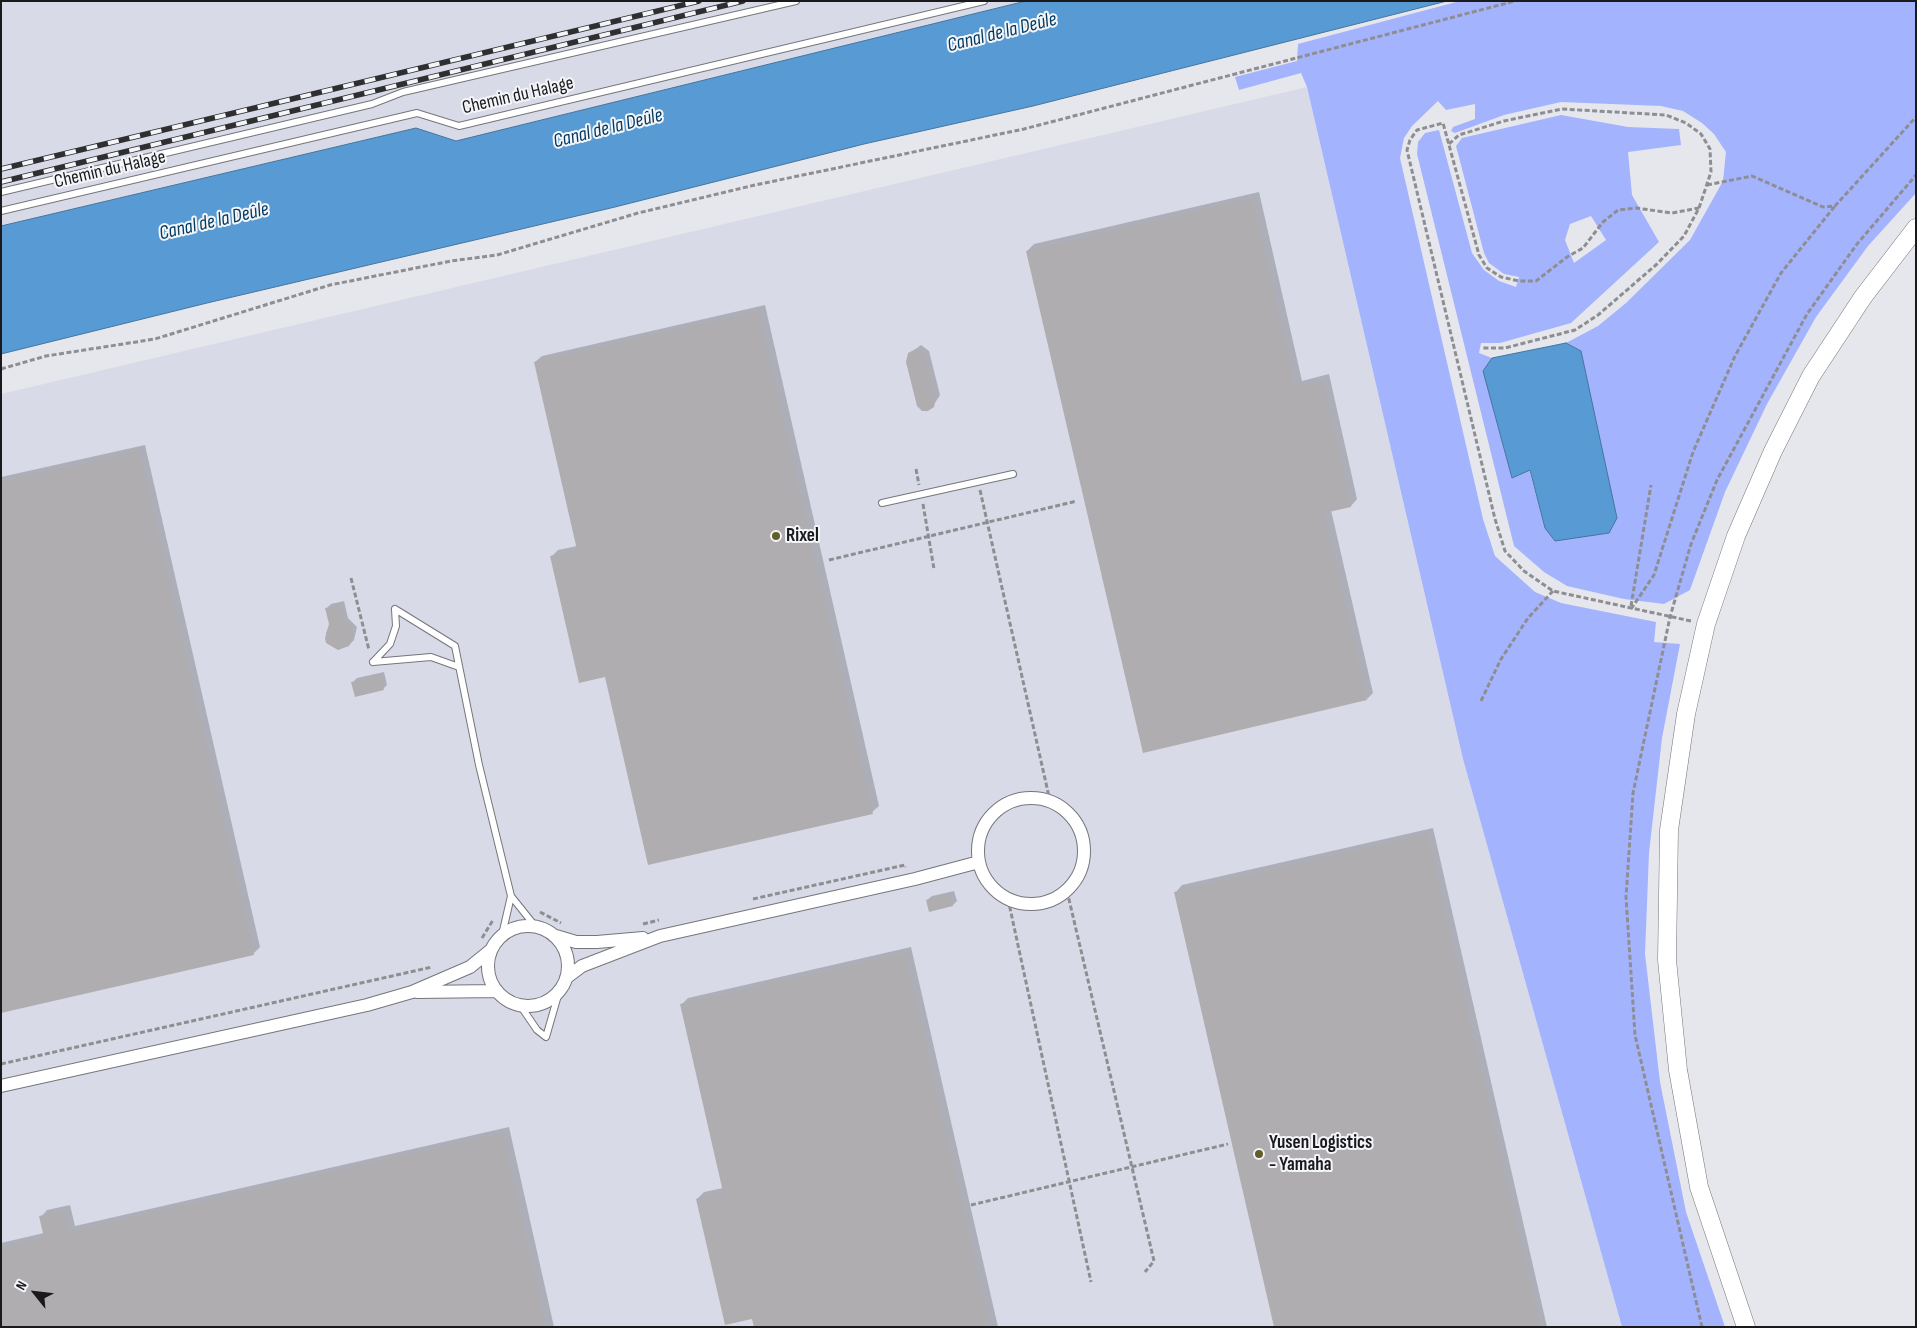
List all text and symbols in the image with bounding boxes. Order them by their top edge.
water label: Canal de la Deûle [945,8,1059,58]
street label: Chemin du Halage [460,72,576,120]
water label: Canal de la Deûle [551,104,665,154]
street label: Chemin du Halage [52,146,168,194]
water label: Canal de la Deûle [157,198,271,246]
place label: Rixel [786,525,819,547]
marker: Rixel [770,530,782,542]
place label: Yusen Logistics - Yamaha [1269,1132,1372,1176]
marker: Yusen Logistics - Yamaha [1253,1148,1265,1160]
north arrow [10,1268,60,1318]
text: N [12,1278,31,1293]

